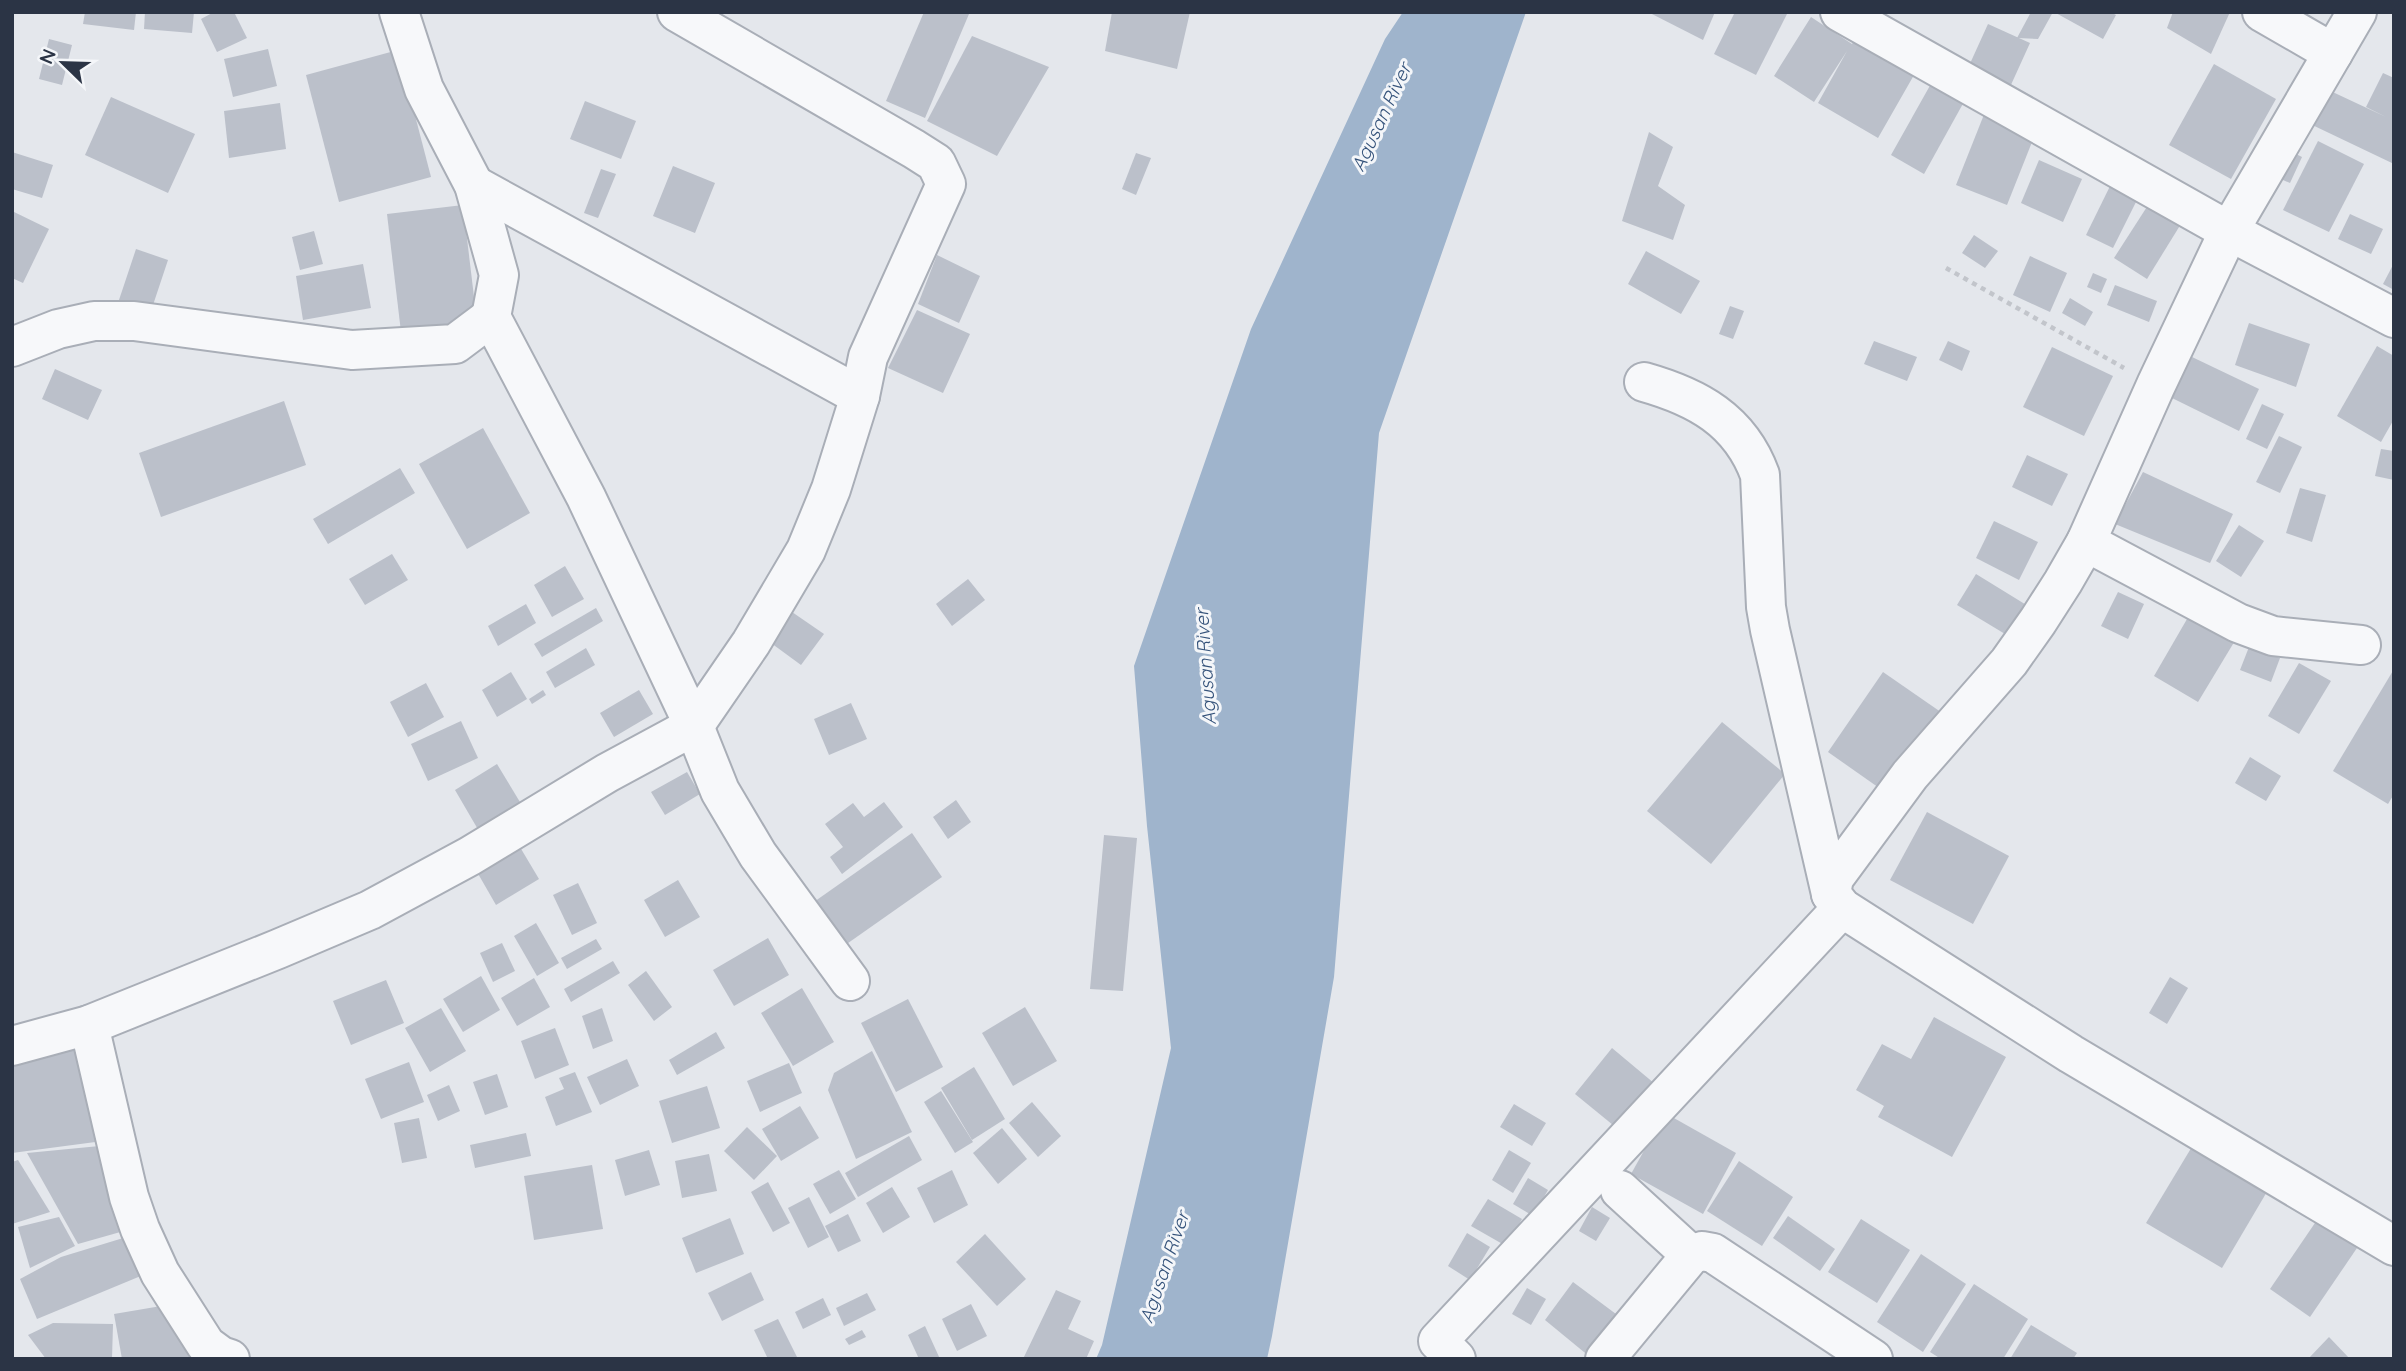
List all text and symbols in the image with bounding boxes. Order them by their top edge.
north arrow [28,28,98,98]
text: N [34,45,61,67]
water label: Agusan River [1346,57,1418,175]
water label: Agusan River [1189,605,1221,726]
water label: Agusan River [1134,1206,1195,1326]

